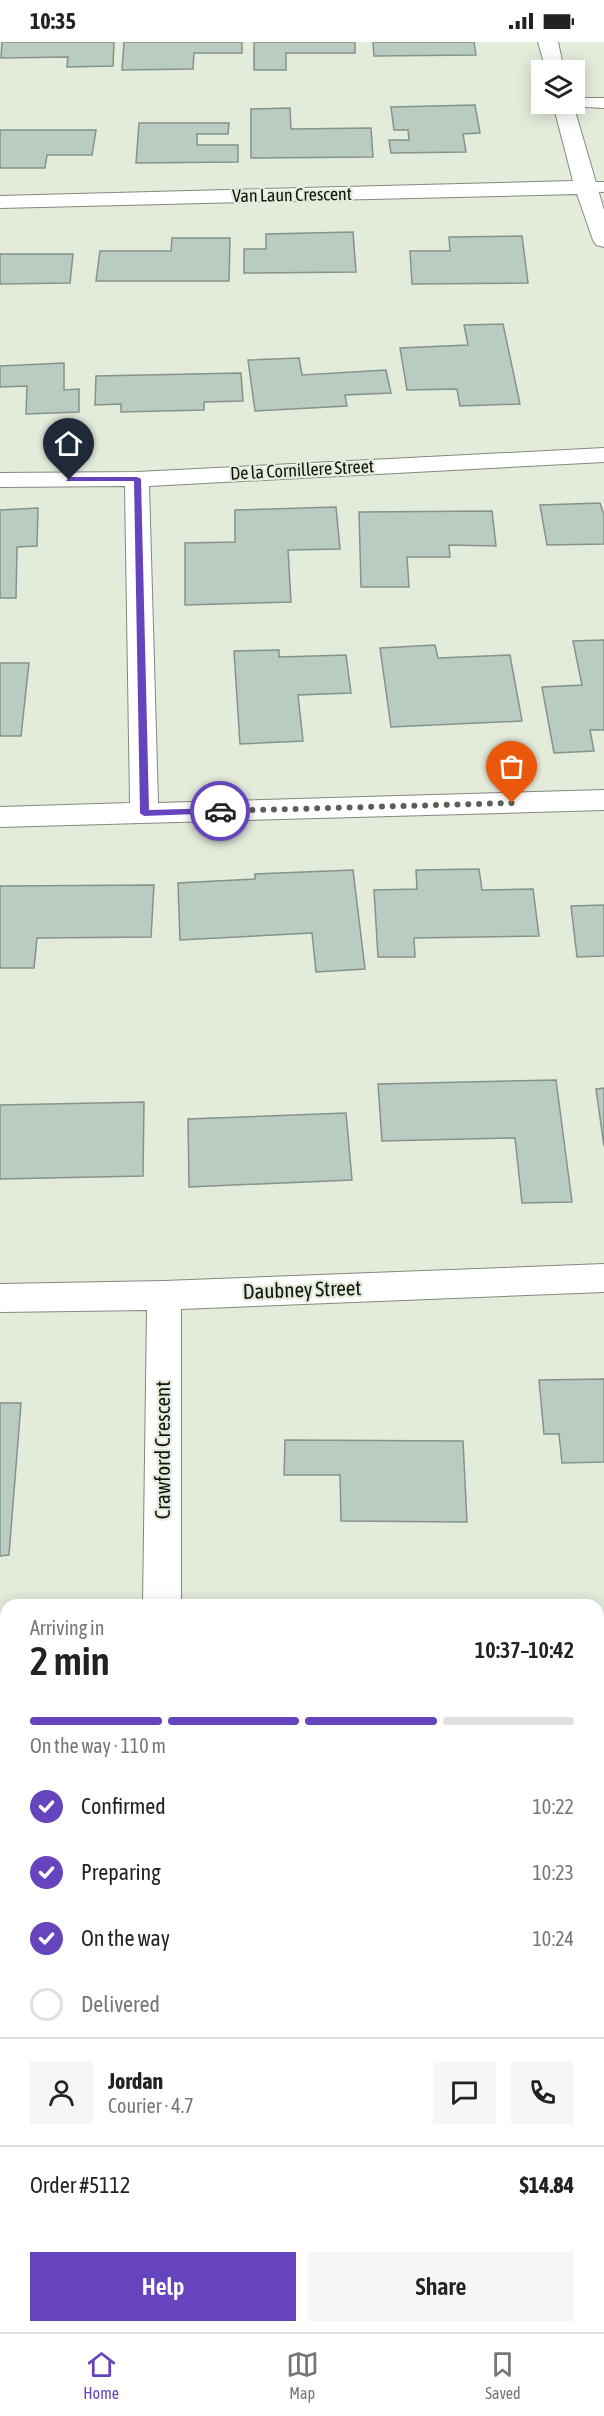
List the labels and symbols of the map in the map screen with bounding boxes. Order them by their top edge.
street label: Van Laun Crescent [232,183,352,206]
pin [43,418,94,480]
street label: De la Cornillere Street [229,455,374,484]
pin [486,741,537,803]
courier [190,781,250,841]
street label: Daubney Street [242,1275,362,1303]
street label: Crawford Crescent [150,1381,174,1519]

